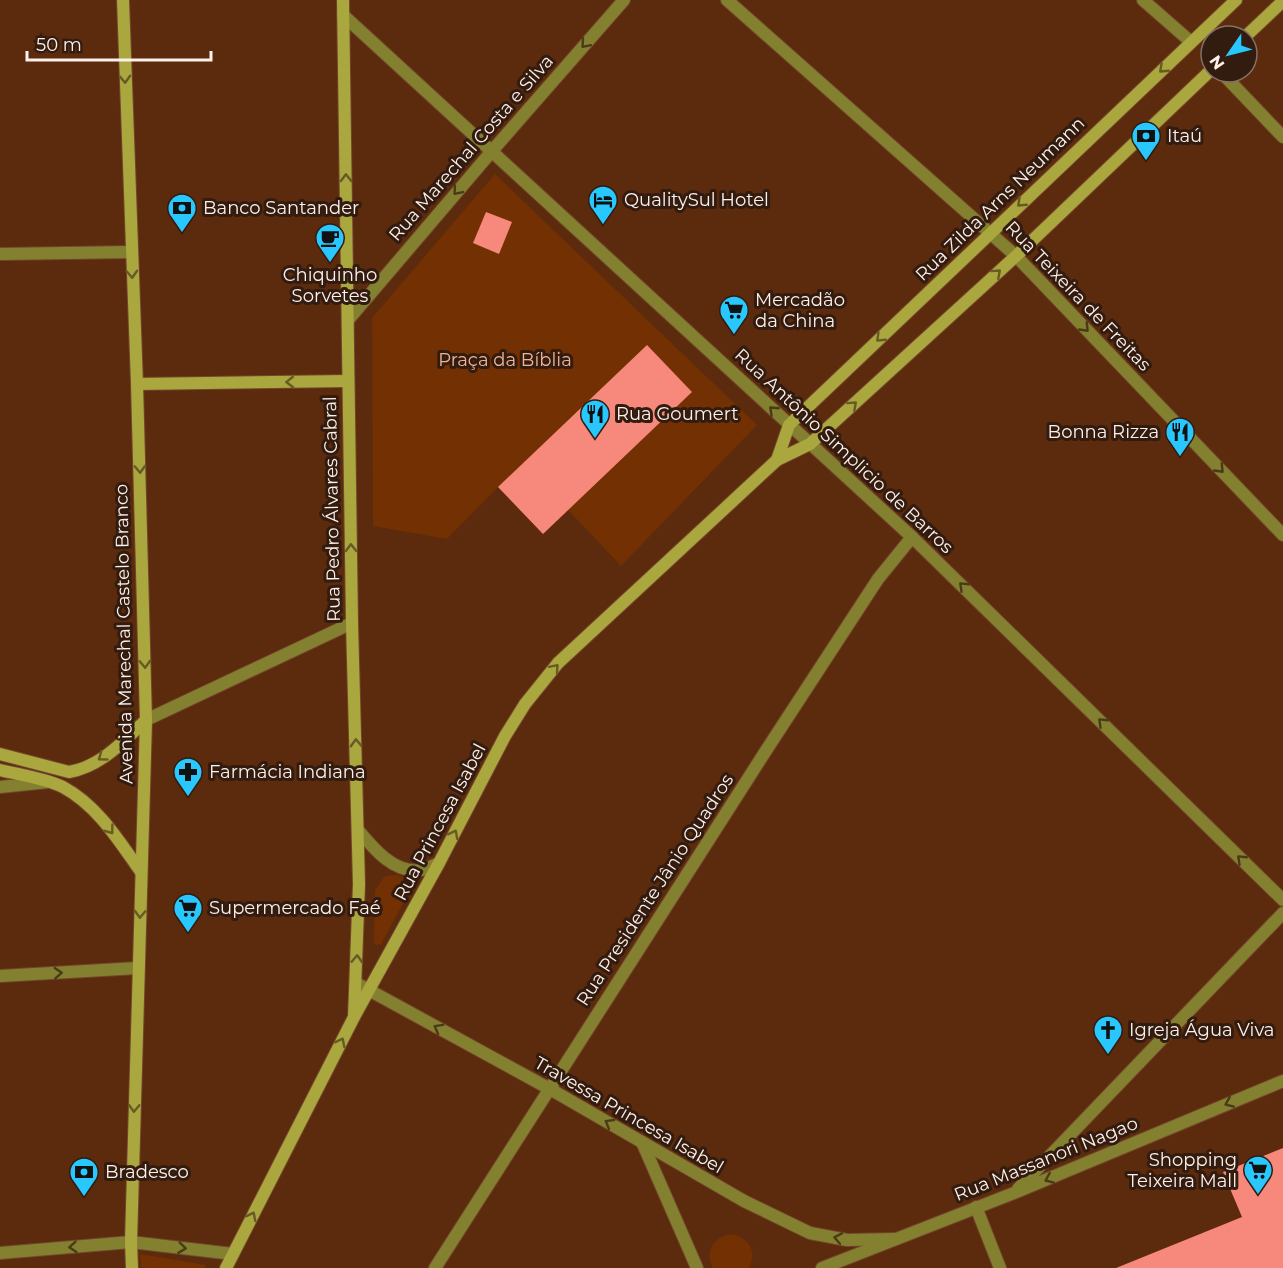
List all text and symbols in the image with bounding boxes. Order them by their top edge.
scale bar [27,24,212,62]
north arrow [1199,24,1259,84]
text: 50 m [36,34,82,56]
one-way arrow [581,37,592,48]
street label: Rua Marechal Costa e Silva [384,50,558,246]
text: N [1206,52,1229,73]
one-way arrow [1159,62,1170,73]
one-way arrow [119,75,132,84]
street label: Rua Zilda Arns Neumann [911,112,1089,286]
bank icon: Itaú [1130,120,1162,162]
place label: Itaú [1167,125,1202,147]
one-way arrow [339,173,352,182]
one-way arrow [453,184,464,195]
hotel icon: QualitySul Hotel [587,184,619,226]
place label: QualitySul Hotel [624,189,769,211]
bank icon: Banco Santander [166,192,198,234]
one-way arrow [1018,196,1028,207]
place label: Banco Santander [203,197,359,219]
street label: Rua Teixeira de Freitas [1001,216,1156,376]
cafe icon: Chiquinho Sorvetes [314,222,346,264]
place label: Chiquinho Sorvetes [283,264,377,307]
one-way arrow [990,269,1000,280]
one-way arrow [126,270,139,279]
place label: Mercadão da China [755,289,845,332]
supermarket icon: Mercadão da China [718,294,750,336]
one-way arrow [1078,322,1089,332]
one-way arrow [877,331,887,342]
street label: Rua Antônio Simplicio de Barros [730,344,958,558]
park label: Praça da Bíblia [438,349,572,371]
one-way arrow [285,375,294,388]
street label: Rua Pedro Álvares Cabral [319,396,345,622]
restaurant icon: Rua Goumert [579,398,611,440]
one-way arrow [846,401,856,412]
place label: Rua Goumert [616,403,739,425]
one-way arrow [770,407,781,418]
restaurant icon: Bonna Rizza [1164,416,1196,458]
place label: Bonna Rizza [1048,421,1159,443]
one-way arrow [1213,463,1224,473]
one-way arrow [133,465,146,474]
street label: Avenida Marechal Castelo Branco [110,484,138,784]
one-way arrow [344,544,357,553]
one-way arrow [959,582,969,593]
one-way arrow [139,660,151,669]
one-way arrow [547,664,558,675]
one-way arrow [1098,719,1109,730]
one-way arrow [349,739,362,748]
street label: Rua Princesa Isabel [389,740,491,904]
one-way arrow [98,750,109,761]
pharmacy icon: Farmácia Indiana [172,756,204,798]
place label: Farmácia Indiana [209,761,366,783]
street label: Rua Presidente Jânio Quadros [572,770,738,1010]
one-way arrow [103,823,114,834]
one-way arrow [447,829,459,840]
one-way arrow [1238,855,1249,866]
supermarket icon: Supermercado Faé [172,892,204,934]
place label: Supermercado Faé [209,897,381,919]
one-way arrow [134,909,146,918]
one-way arrow [350,955,363,964]
one-way arrow [54,966,63,979]
church icon: Igreja Água Viva [1092,1014,1124,1056]
place label: Igreja Água Viva [1129,1019,1274,1041]
one-way arrow [434,1024,444,1035]
one-way arrow [334,1038,346,1049]
street label: Travessa Princesa Isabel [531,1052,727,1178]
one-way arrow [1224,1096,1235,1108]
one-way arrow [128,1104,141,1113]
street label: Rua Massanori Nagao [951,1112,1141,1206]
one-way arrow [605,1118,615,1130]
place label: Shopping Teixeira Mall [1128,1149,1237,1192]
supermarket icon: Shopping Teixeira Mall [1242,1154,1274,1196]
bank icon: Bradesco [68,1156,100,1198]
place label: Bradesco [105,1161,189,1183]
one-way arrow [1044,1171,1055,1183]
one-way arrow [245,1211,257,1222]
one-way arrow [833,1232,843,1245]
one-way arrow [68,1240,77,1253]
one-way arrow [177,1242,186,1254]

